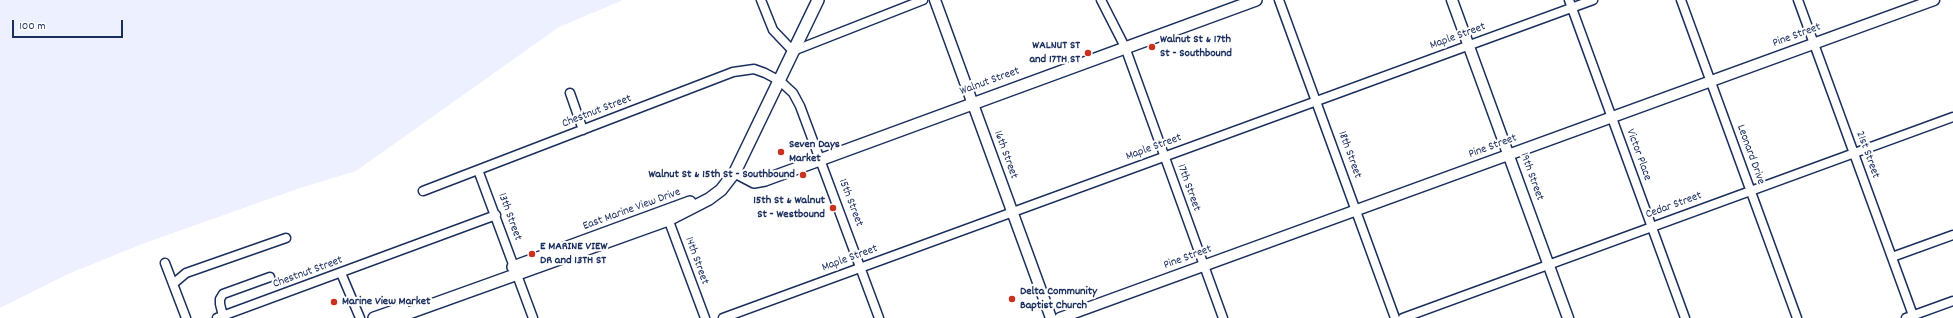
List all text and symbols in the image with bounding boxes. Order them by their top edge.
scale bar [14,12,125,38]
text: 100 m [19,18,46,35]
street label: Maple Street [1428,20,1488,54]
street label: Pine Street [1771,21,1823,51]
place label: Walnut St & 17th St - Southbound [1160,33,1232,61]
place label: WALNUT ST and 17TH ST [1029,39,1080,67]
marker: Walnut St & 17th St - Southbound [1147,42,1157,52]
marker: WALNUT ST and 17TH ST [1083,48,1093,58]
street label: Walnut Street [958,65,1022,99]
street label: Chestnut Street [560,92,634,132]
street label: Leonard Drive [1733,123,1767,187]
street label: Victor Place [1622,127,1654,183]
street label: 16th Street [990,129,1020,181]
street label: 18th Street [1334,129,1364,181]
street label: 21st Street [1852,129,1882,181]
street label: Maple Street [1124,131,1184,165]
street label: Pine Street [1467,132,1519,162]
place label: Seven Days Market [789,138,840,166]
marker: Seven Days Market [776,147,786,157]
street label: 19th Street [1516,151,1546,203]
street label: 17th Street [1173,162,1203,214]
place label: Walnut St & 15th St - Southbound [648,168,795,182]
marker: Walnut St & 15th St - Southbound [798,170,808,180]
street label: 15th Street [834,177,866,229]
street label: East Marine View Drive [581,186,683,234]
street label: Cedar Street [1644,189,1704,223]
street label: 13th Street [494,191,524,243]
place label: 15th St & Walnut St - Westbound [753,194,825,222]
marker: 15th St & Walnut St - Westbound [828,203,838,213]
street label: 14th Street [681,235,711,287]
place label: E MARINE VIEW DR and 13TH ST [540,240,607,268]
street label: Maple Street [820,242,880,276]
street label: Pine Street [1162,243,1214,273]
marker: E MARINE VIEW DR and 13TH ST [527,249,537,259]
street label: Chestnut Street [271,254,345,292]
place label: Delta Community Baptist Church [1020,285,1097,313]
marker: Delta Community Baptist Church [1007,294,1017,304]
place label: Marine View Market [342,295,430,309]
marker: Marine View Market [329,297,339,307]

